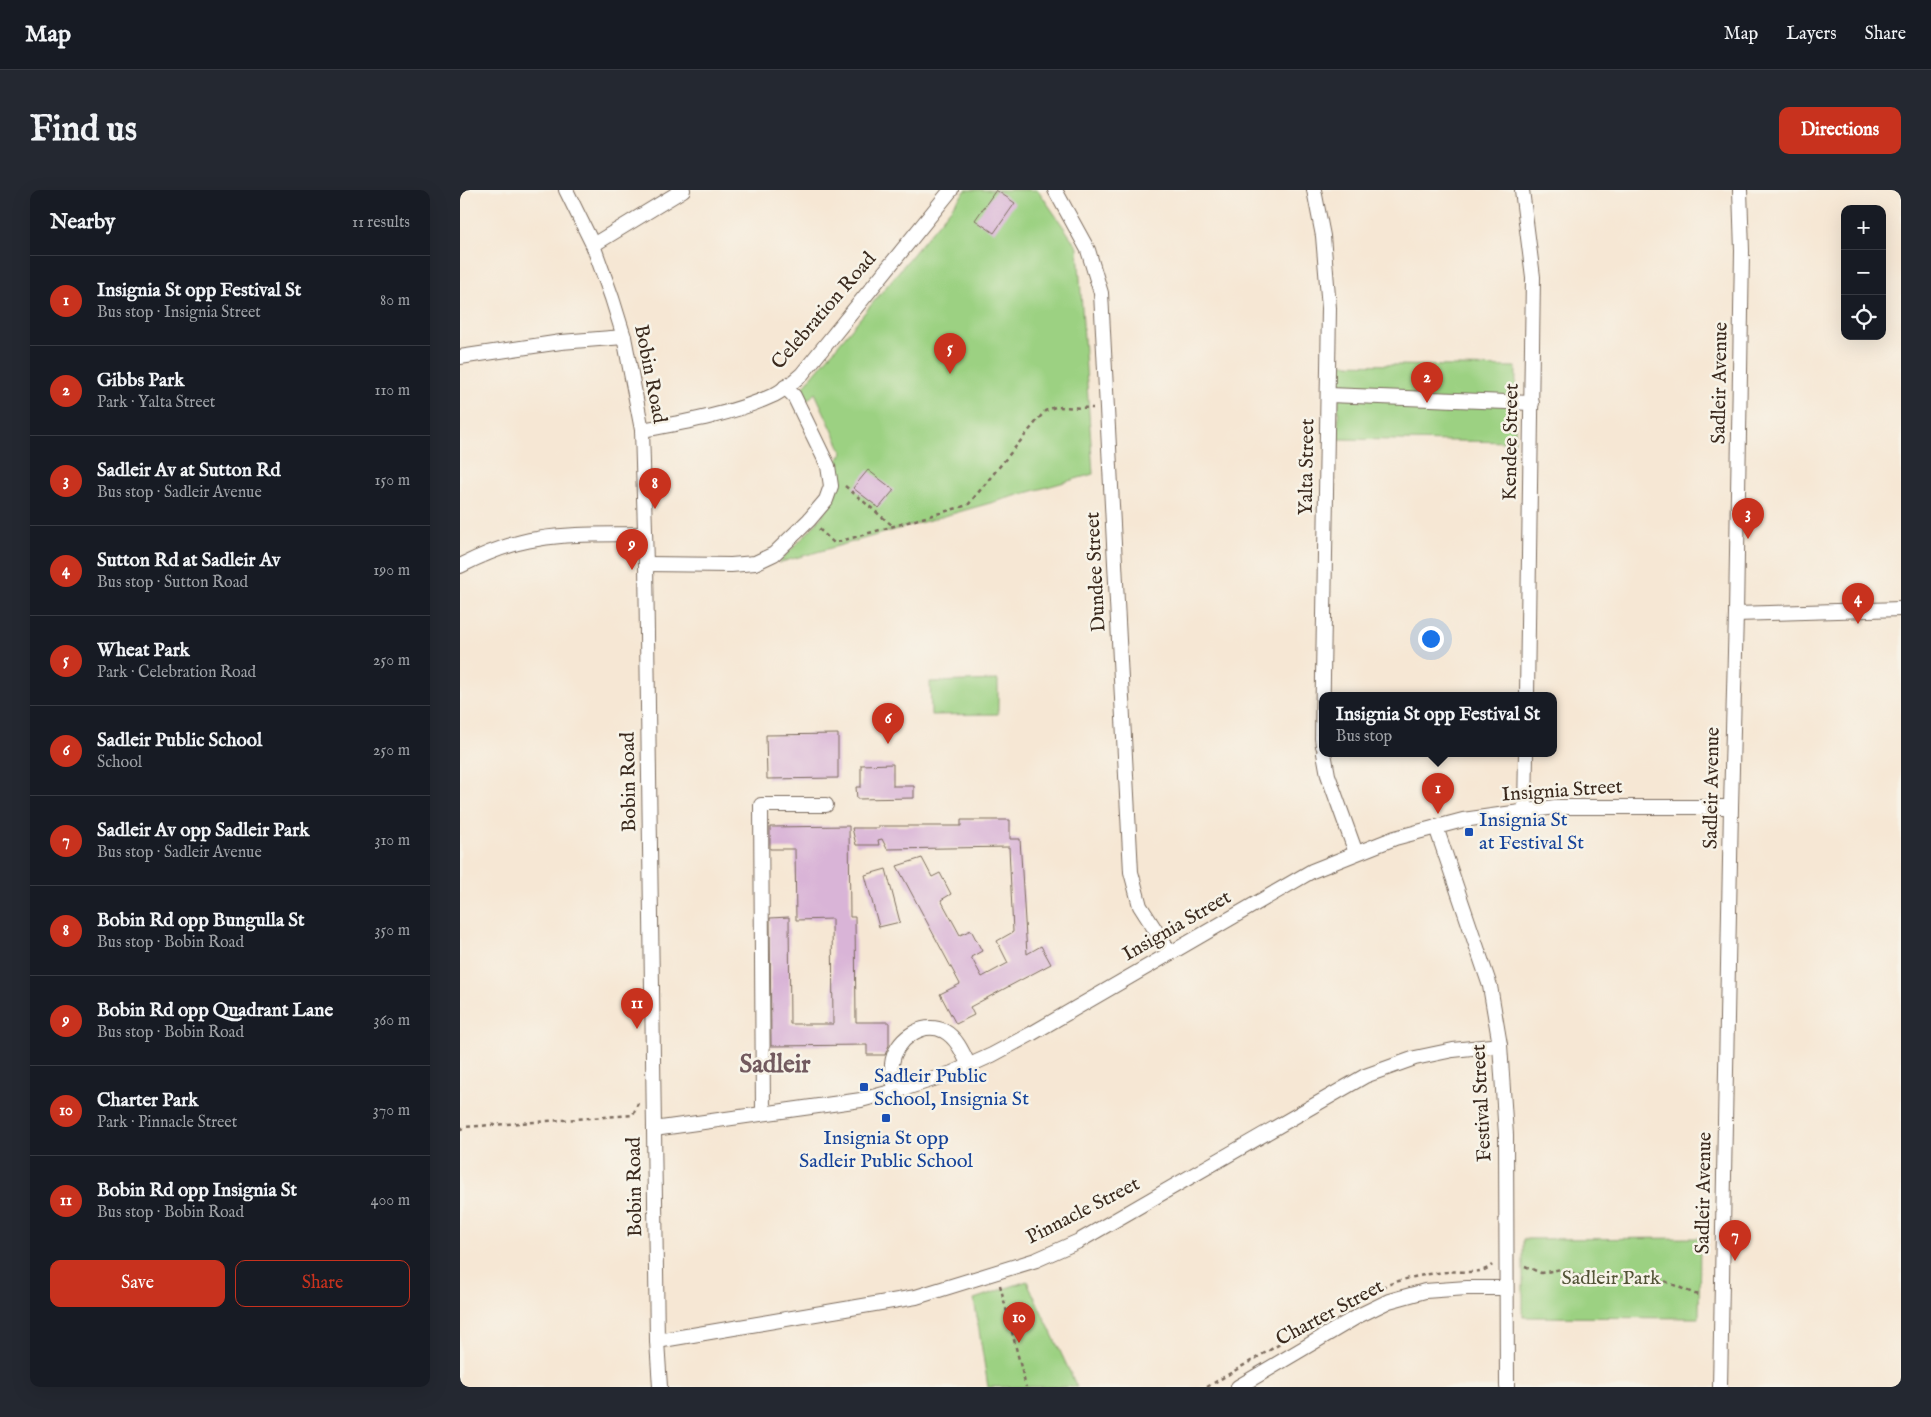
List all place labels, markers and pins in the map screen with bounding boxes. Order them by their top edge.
pin: 5 [934,333,966,374]
pin: 2 [1411,362,1443,403]
pin: 8 [639,468,671,509]
pin: 3 [1732,498,1764,539]
pin: 9 [616,529,648,570]
pin: 4 [1842,583,1874,624]
pin: 6 [872,703,904,744]
pin: 1 [1422,773,1454,814]
place label: Insignia St at Festival St [1479,808,1584,856]
marker: Insignia St at Festival St [1463,826,1475,838]
pin: 11 [621,988,653,1029]
place label: Sadleir Public School, Insignia St [874,1064,1029,1112]
marker: Sadleir Public School, Insignia St [858,1081,870,1093]
marker: Insignia St opp Sadleir Public School [880,1112,892,1124]
place label: Insignia St opp Sadleir Public School [799,1126,973,1174]
pin: 7 [1719,1220,1751,1261]
pin: 10 [1003,1302,1035,1343]

